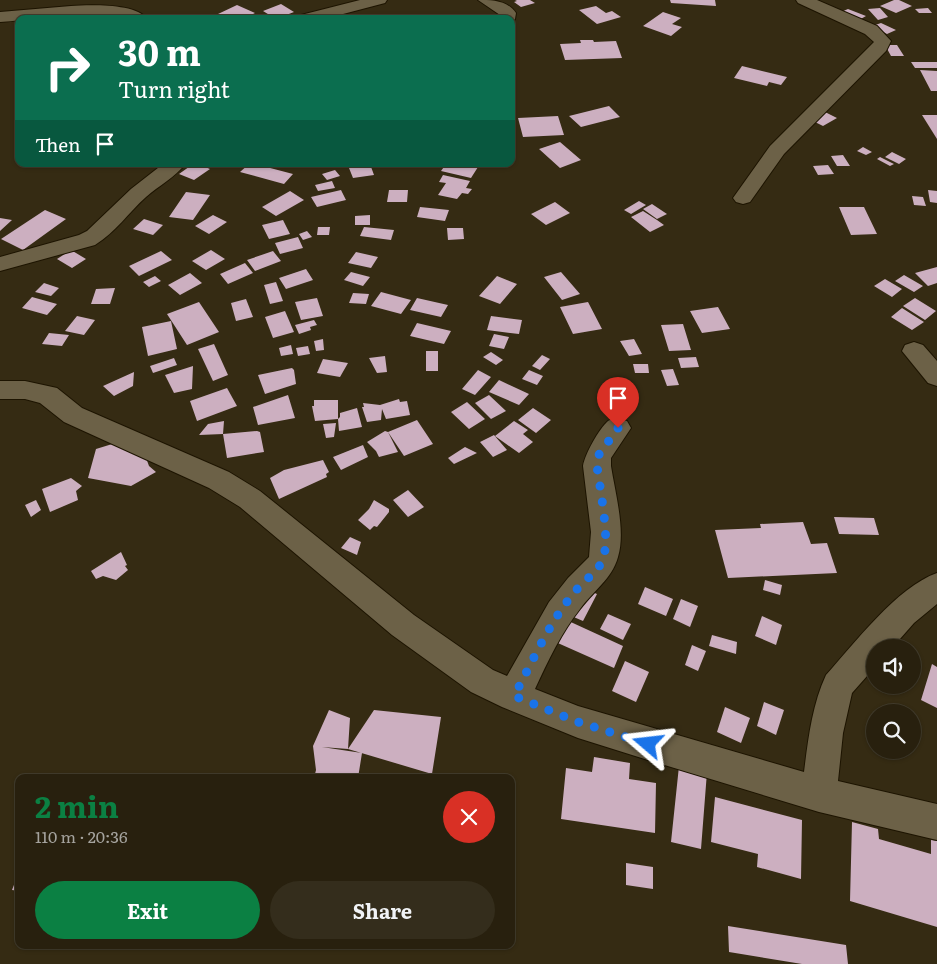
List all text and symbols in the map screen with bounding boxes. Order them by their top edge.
text: 30 m [118,25,201,77]
icon: right [35,35,100,100]
text: Turn right [118,72,230,105]
text: Then [35,130,81,158]
icon: arrive [91,130,119,158]
pin [597,377,639,428]
icon: arrive [604,384,632,412]
map controls [866,639,921,759]
button: sound [866,639,921,694]
button: search [866,704,921,759]
position arrow [621,717,673,769]
text: 2 min [35,783,119,827]
button: close [443,791,495,843]
text: 110 m · 20:36 [35,824,128,848]
button: Exit [35,881,260,939]
button: Share [270,881,495,939]

